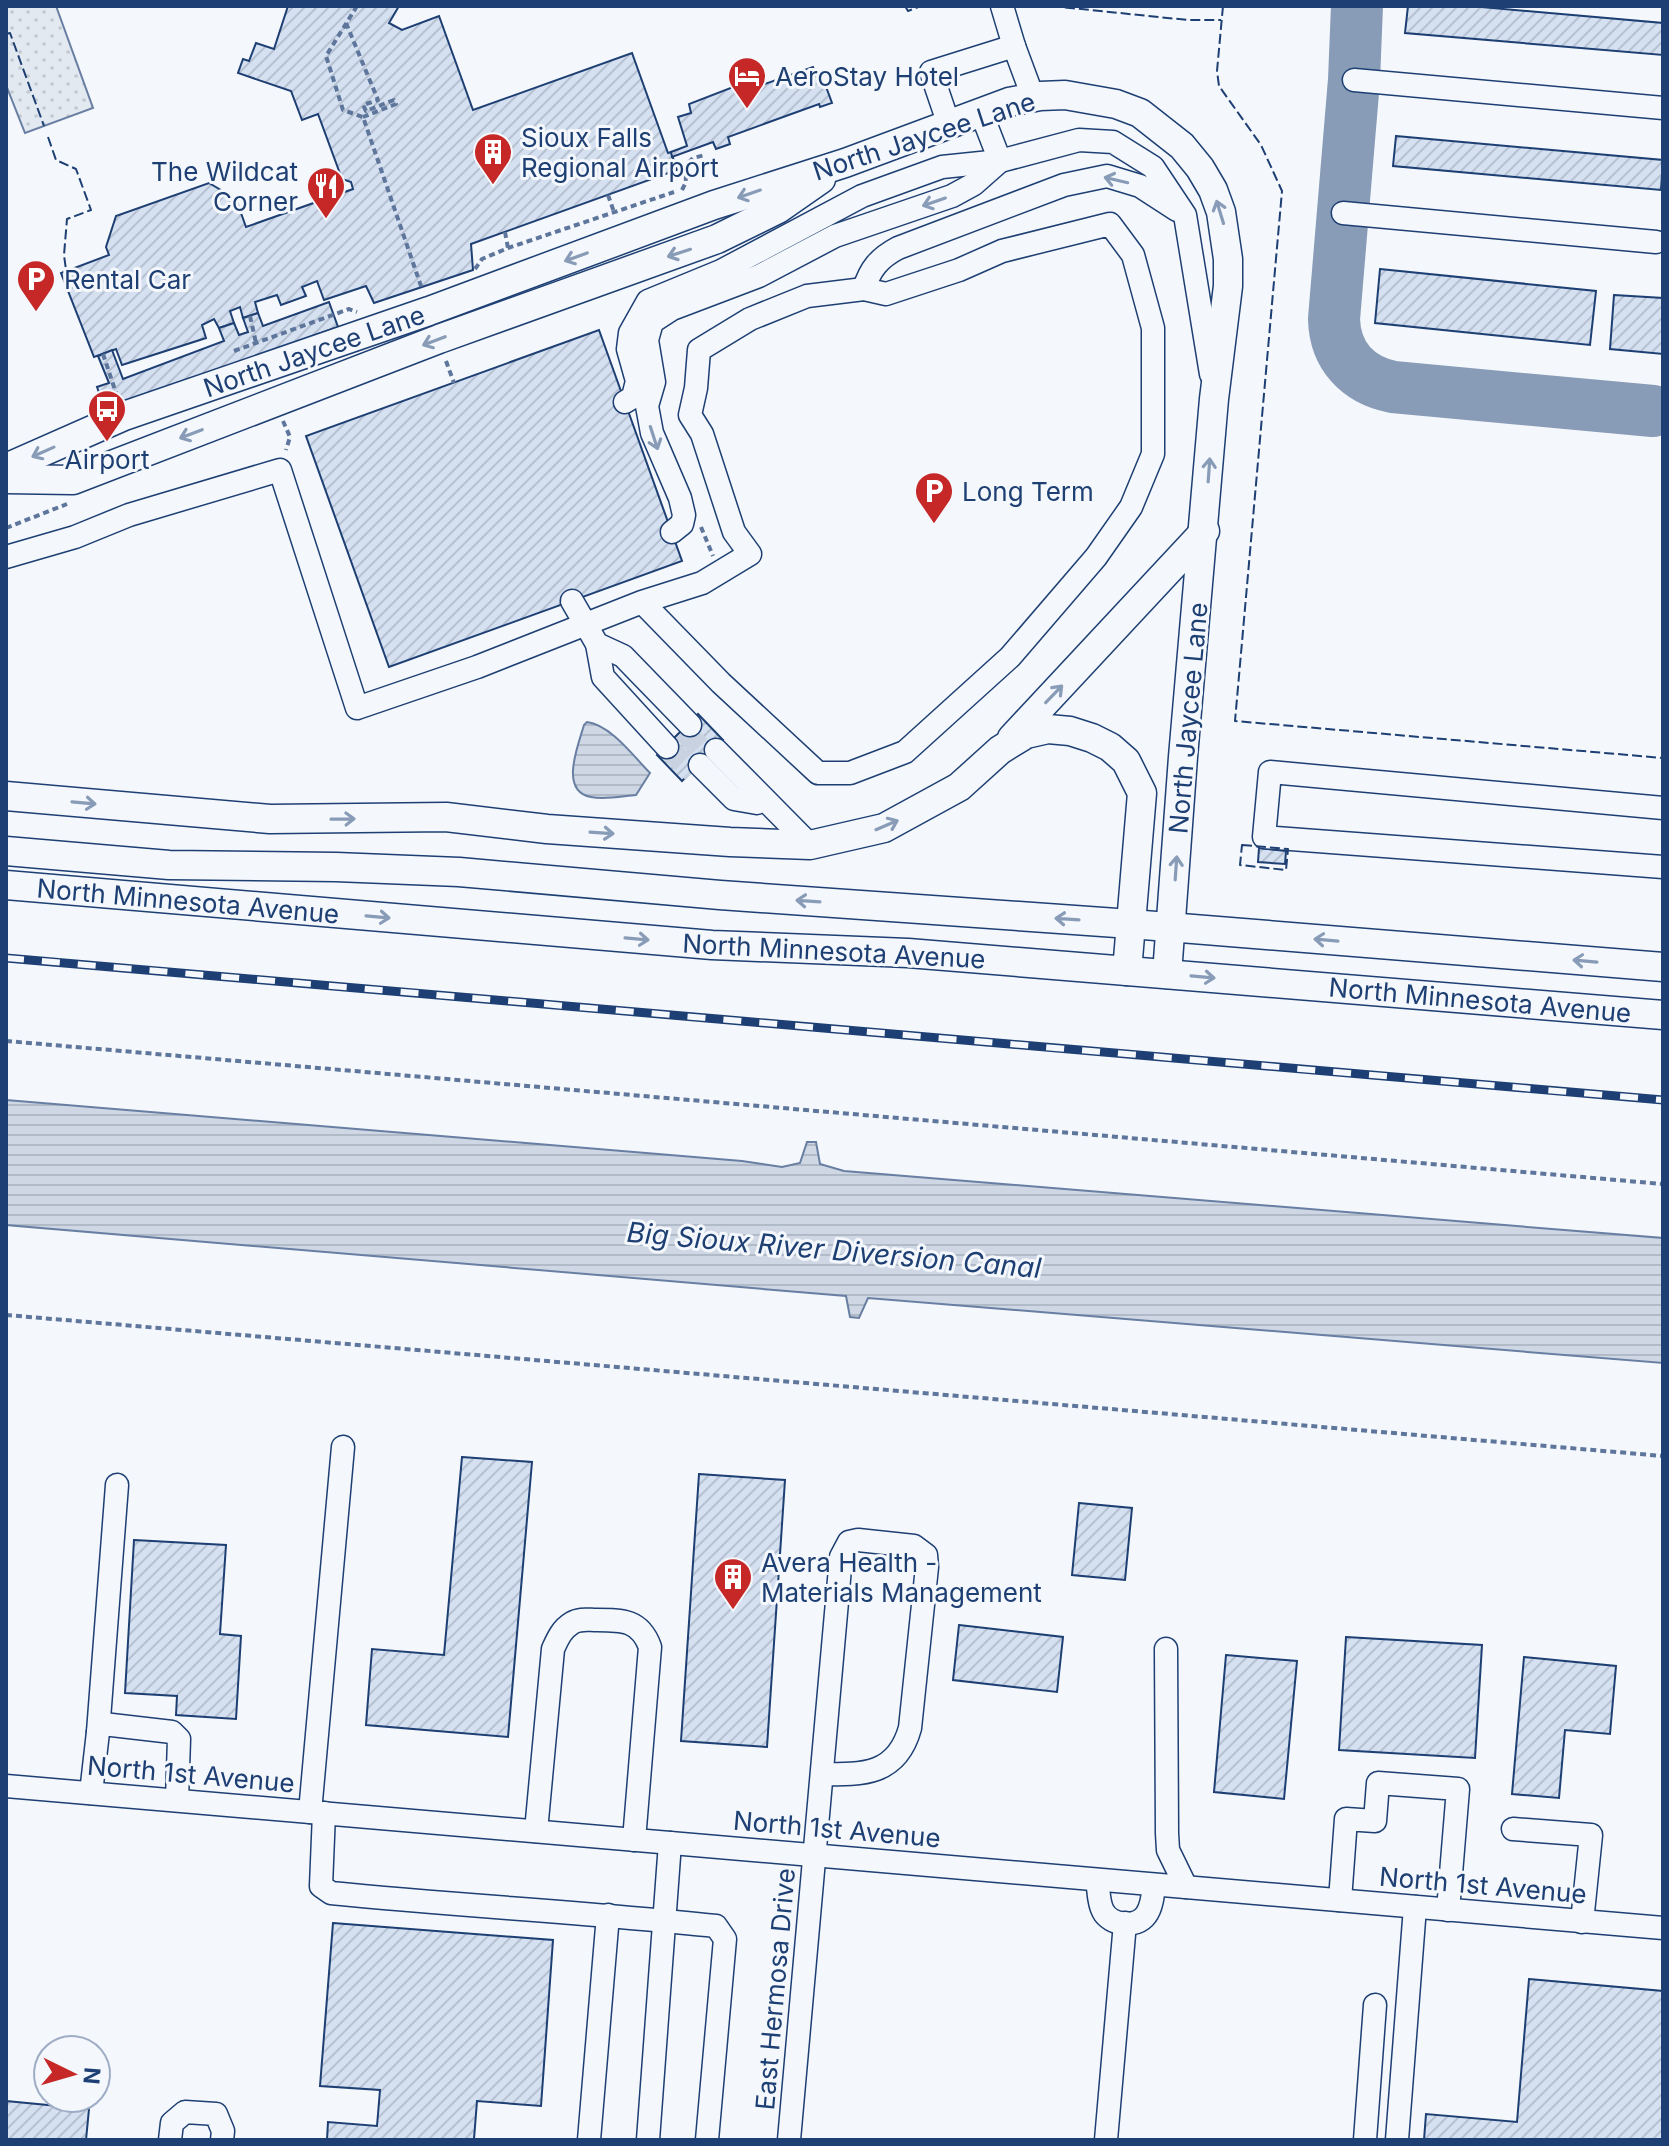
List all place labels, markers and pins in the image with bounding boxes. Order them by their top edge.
hotel icon: AeroStay Hotel [726,55,768,110]
place label: AeroStay Hotel [775,61,959,92]
place label: Sioux Falls Regional Airport [521,122,719,183]
building icon: Sioux Falls Regional Airport [472,131,514,186]
place label: The Wildcat Corner [151,156,298,217]
restaurant icon: The Wildcat Corner [305,165,347,220]
parking icon: Rental Car [15,258,57,313]
place label: Rental Car [64,264,191,295]
bus stop icon: Airport [86,388,128,443]
place label: Airport [65,444,149,475]
parking icon: Long Term [913,470,955,525]
place label: Long Term [962,476,1094,507]
place label: Avera Health - Materials Management [761,1547,1042,1608]
building icon: Avera Health - Materials Management [712,1556,754,1611]

